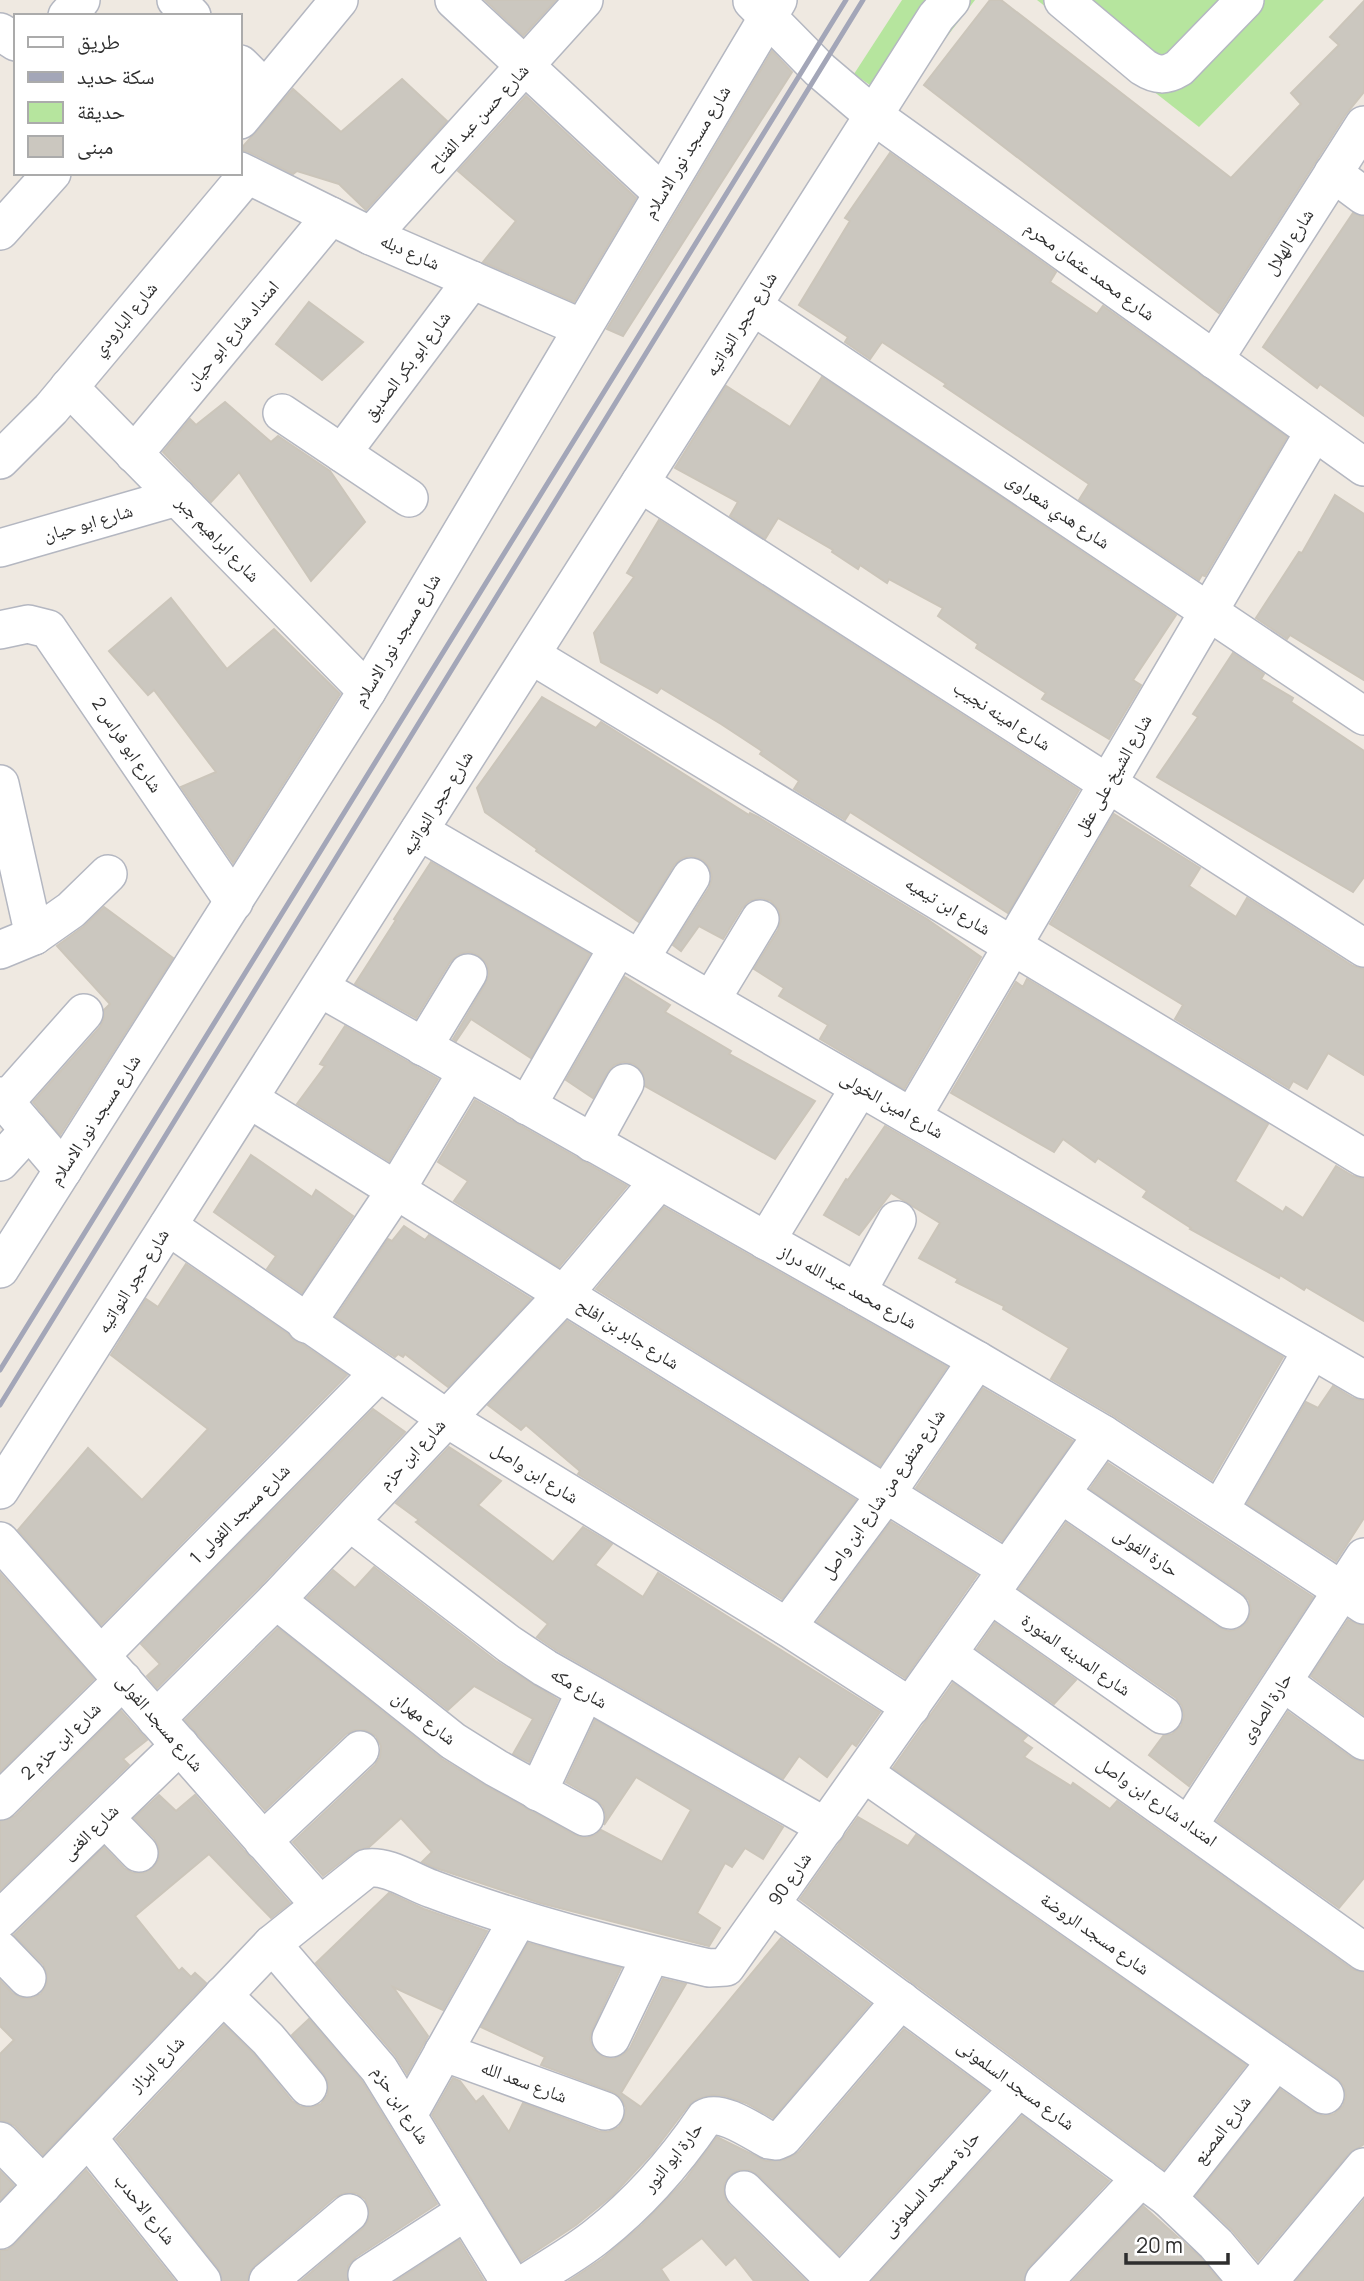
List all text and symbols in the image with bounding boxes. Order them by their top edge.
legend [14,14,242,175]
text: طريق [77,27,120,55]
street label: شارع حسن عبد الفتاح [421,58,534,177]
text: سكة حديد [77,62,155,90]
street label: شارع مسجد نور الاسلام [637,80,736,223]
text: حديقة [77,97,125,125]
text: مبنى [77,132,113,160]
street label: شارع الهلال [1258,204,1319,279]
street label: شارع محمد عثمان محرم [1020,215,1161,326]
street label: شارع دبله [377,227,444,275]
street label: شارع حجر النواتيه [698,267,782,380]
street label: امتداد شارع ابو حيان [179,275,284,394]
street label: شارع البارودي [86,276,165,363]
street label: شارع ابو بكر الصديق [357,306,455,425]
street label: شارع هدي شعراوى [1000,466,1115,557]
street label: شارع ابراهيم جبر [170,489,266,587]
street label: شارع ابو حيان [40,498,135,546]
street label: شارع مسجد نور الاسلام [347,568,446,711]
street label: شارع امينه نجيب [949,675,1056,756]
street label: شارع ابو فراس 2 [87,692,169,797]
street label: شارع الشيخ على عقل [1068,710,1157,840]
street label: شارع حجر النواتيه [394,746,478,859]
street label: شارع ابن تيميه [901,870,996,940]
street label: شارع مسجد نور الاسلام [43,1049,146,1190]
street label: شارع امين الخولى [836,1065,949,1143]
street label: شارع حجر النواتيه [90,1224,174,1337]
street label: شارع محمد عبد الله دراز [774,1238,922,1334]
street label: شارع جابر بن افلح [572,1292,684,1375]
street label: شارع متفرع من شارع ابن واصل [814,1404,950,1583]
street label: شارع ابن حزم [372,1413,451,1495]
street label: شارع ابن واصل [487,1436,584,1508]
street label: شارع مسجد الفولى 1 [184,1458,295,1569]
street label: حارة الفولى [1109,1521,1184,1582]
street label: شارع المدينه المنورة [1017,1607,1136,1701]
street label: شارع مكه [547,1661,612,1714]
street label: حارة الصاوى [1233,1667,1297,1748]
street label: شارع مسجد الفولى [112,1669,210,1776]
street label: شارع مهران [388,1685,462,1750]
street label: شارع ابن حزم 2 [15,1696,106,1785]
street label: امتداد شارع ابن واصل [1093,1751,1222,1852]
street label: شارع الغنى [55,1798,123,1865]
street label: شارع 90 [762,1847,816,1910]
street label: شارع مسجد الروضة [1036,1887,1155,1980]
street label: شارع البزاز [123,2030,189,2097]
street label: شارع مسجد السلمونى [953,2033,1080,2135]
street label: شارع سعد الله [478,2054,571,2108]
street label: شارع ابن حزم [367,2061,436,2149]
street label: شارع المصنع [1187,2090,1256,2169]
street label: حارة ابو النور [636,2116,708,2197]
street label: حارة مسجد السلمونى [876,2125,985,2242]
street label: شارع الاحدب [110,2168,182,2249]
scale bar [1126,2222,1228,2266]
text: 20 m [1136,2231,1183,2259]

